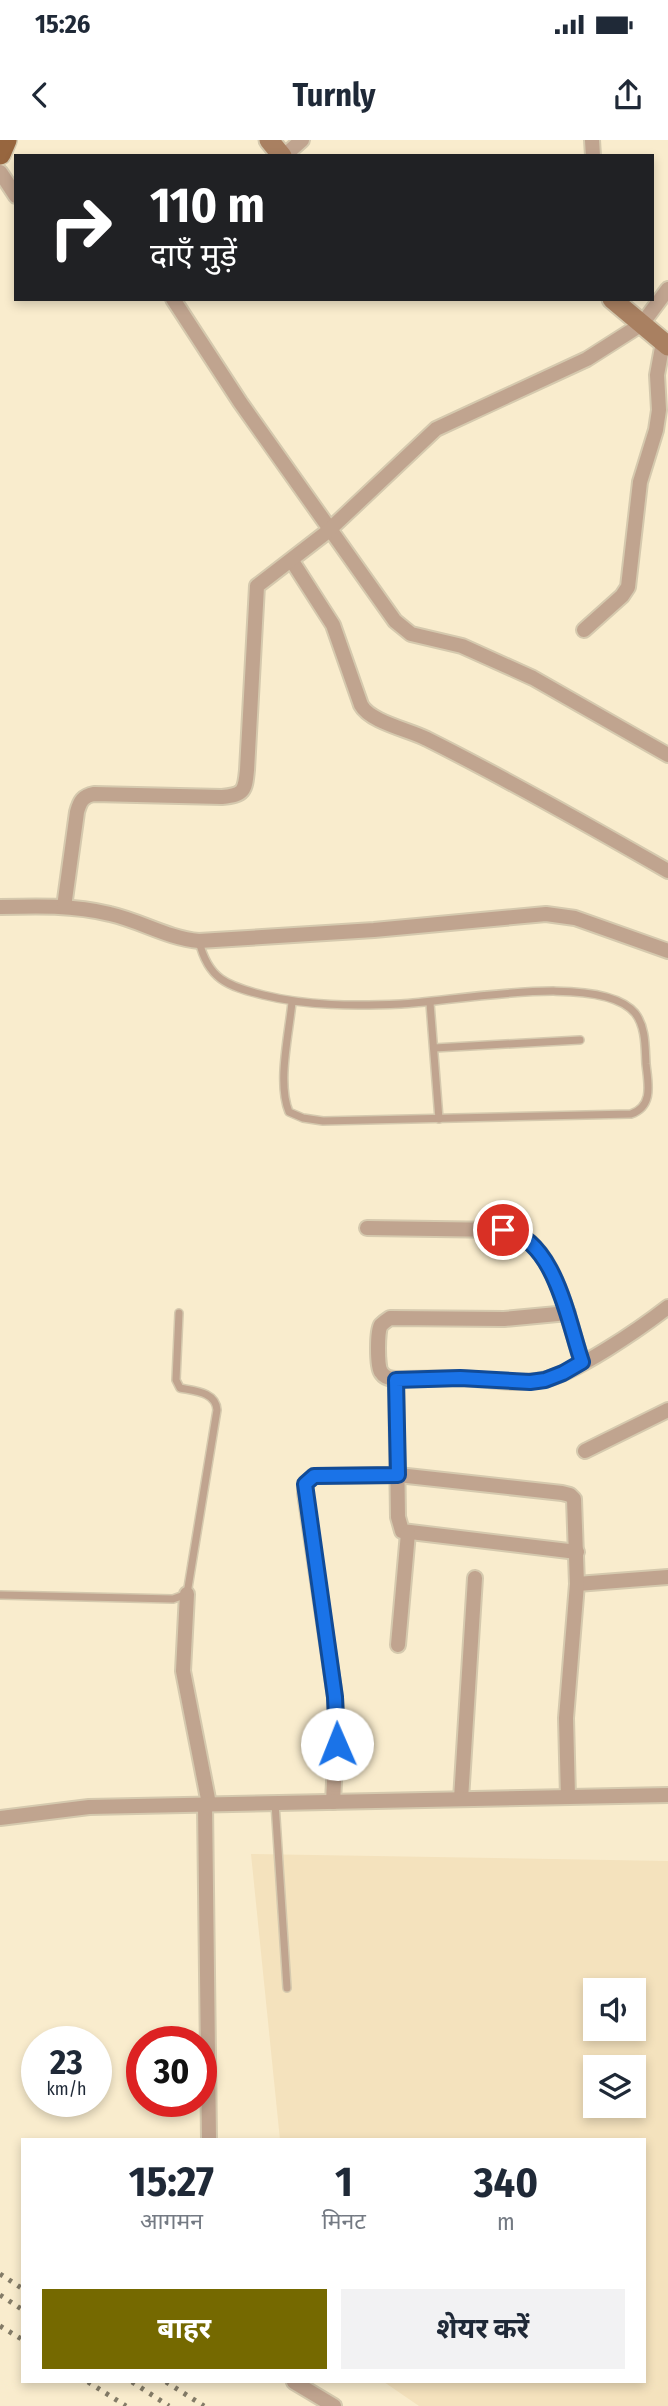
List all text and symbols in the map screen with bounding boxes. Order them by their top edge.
text: 15:26 [35,9,90,40]
icon: back [21,76,59,114]
text: Turnly [292,76,376,114]
icon: share [609,76,647,114]
text: 110 m [150,176,265,235]
icon: right [35,182,126,273]
text: दाएँ मुड़ें [150,236,237,274]
pin [473,1200,533,1260]
icon: arrive [484,1211,522,1249]
position arrow [300,1707,374,1781]
map controls [583,1978,646,2118]
button: sound [583,1978,646,2041]
speed limit sign: 30 [126,2026,217,2117]
text: 23 [50,2041,83,2083]
button: layers [583,2055,646,2118]
text: km/h [46,2078,87,2100]
text: 15:27 [129,2157,214,2207]
text: 1 [335,2157,353,2207]
text: 340 [474,2158,538,2208]
text: आगमन [140,2207,203,2235]
text: मिनट [322,2207,366,2235]
text: m [497,2208,515,2236]
button: बाहर [42,2289,327,2369]
button: शेयर करें [341,2289,625,2369]

